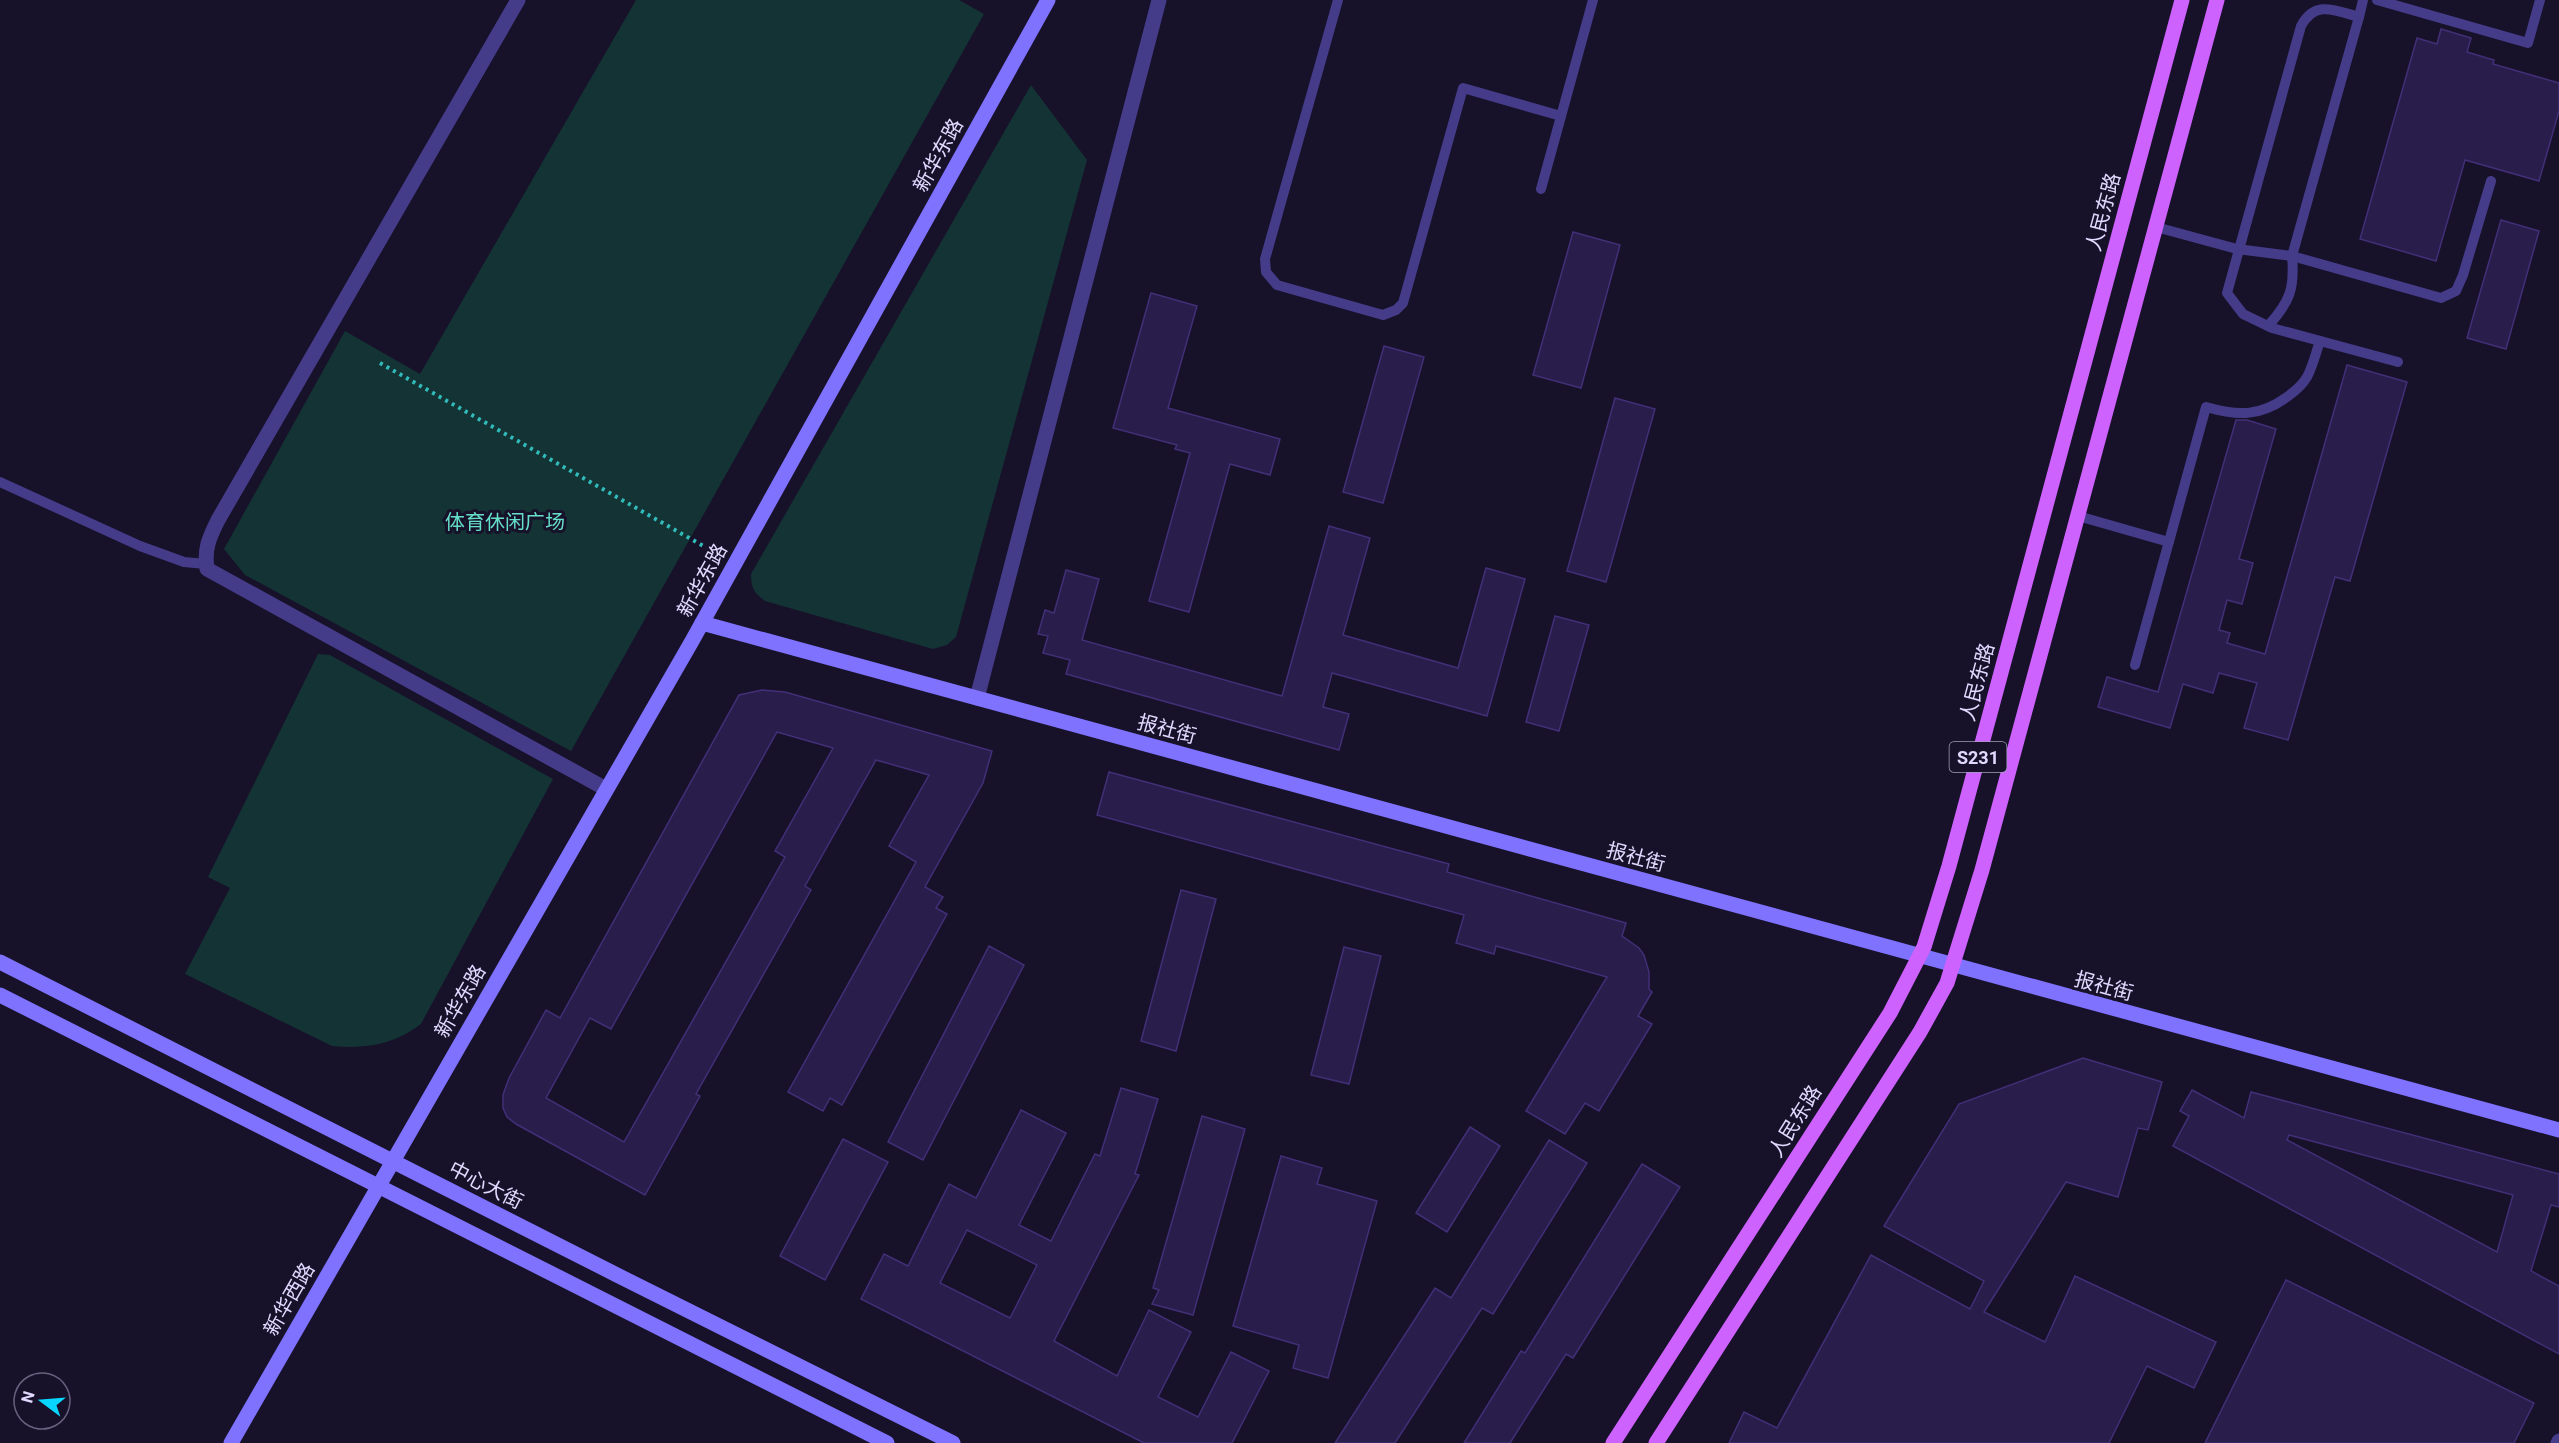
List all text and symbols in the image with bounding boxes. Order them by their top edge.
street label: 新华东路 [908,114,968,196]
street label: 人民东路 [2081,170,2125,254]
park label: 体育休闲广场 [445,510,565,534]
street label: 新华东路 [672,539,732,621]
street label: 人民东路 [1955,640,1999,724]
street label: 报社街 [1135,710,1199,748]
road number: S231 [1950,742,2006,772]
street label: 报社街 [1604,838,1668,876]
street label: 新华东路 [430,960,490,1042]
street label: 报社街 [2072,967,2136,1005]
street label: 人民东路 [1764,1081,1826,1161]
street label: 中心大街 [445,1156,527,1214]
street label: 新华西路 [259,1258,319,1340]
north arrow [12,1371,72,1431]
text: N [17,1389,39,1405]

